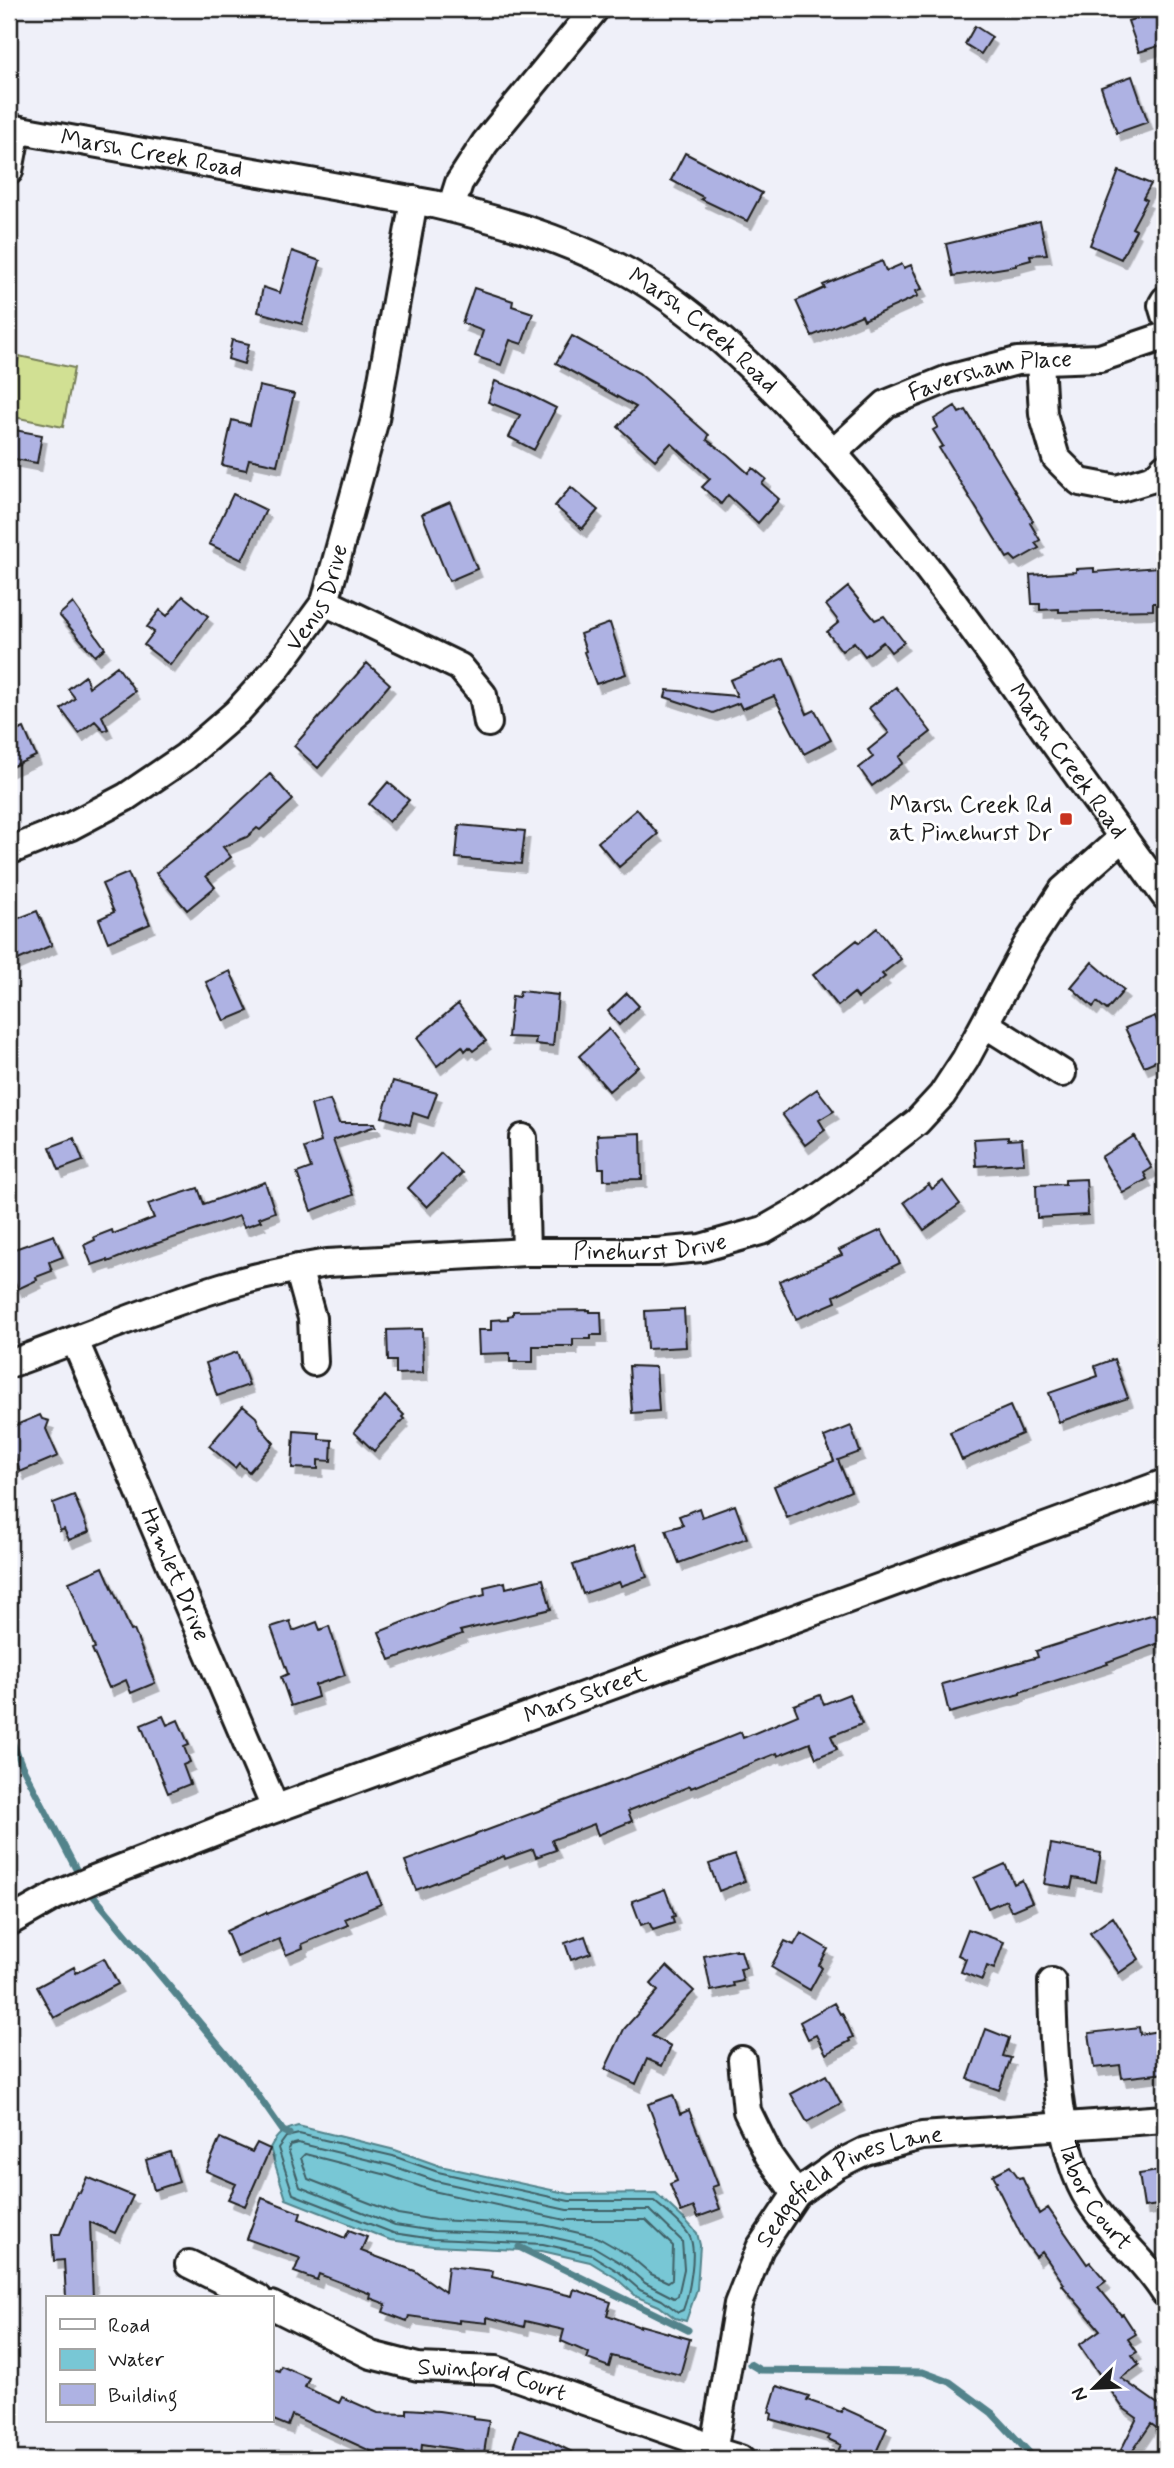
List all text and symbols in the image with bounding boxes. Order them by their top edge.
street label: Marsh Creek Road [58,122,245,185]
street label: Marsh Creek Road [623,260,784,400]
street label: Faversham Place [904,344,1073,409]
street label: Venus Drive [278,541,356,658]
street label: Marsh Creek Road [1001,677,1134,845]
place label: Marsh Creek Rd at Pinehurst Dr [889,790,1052,849]
marker: Marsh Creek Rd at Pinehurst Dr [1058,811,1074,827]
street label: Pinehurst Drive [573,1226,730,1268]
street label: Hamlet Drive [133,1503,217,1646]
street label: Mars Street [520,1659,651,1732]
street label: Sedgefield Pines Lane [749,2119,944,2254]
street label: Tabor Court [1052,2137,1139,2257]
legend [46,2296,273,2422]
text: Road [108,2312,150,2340]
text: Water [108,2346,164,2374]
street label: Swinford Court [417,2351,571,2409]
north arrow [1058,2352,1128,2422]
text: Building [108,2382,178,2412]
text: N [1066,2383,1094,2405]

